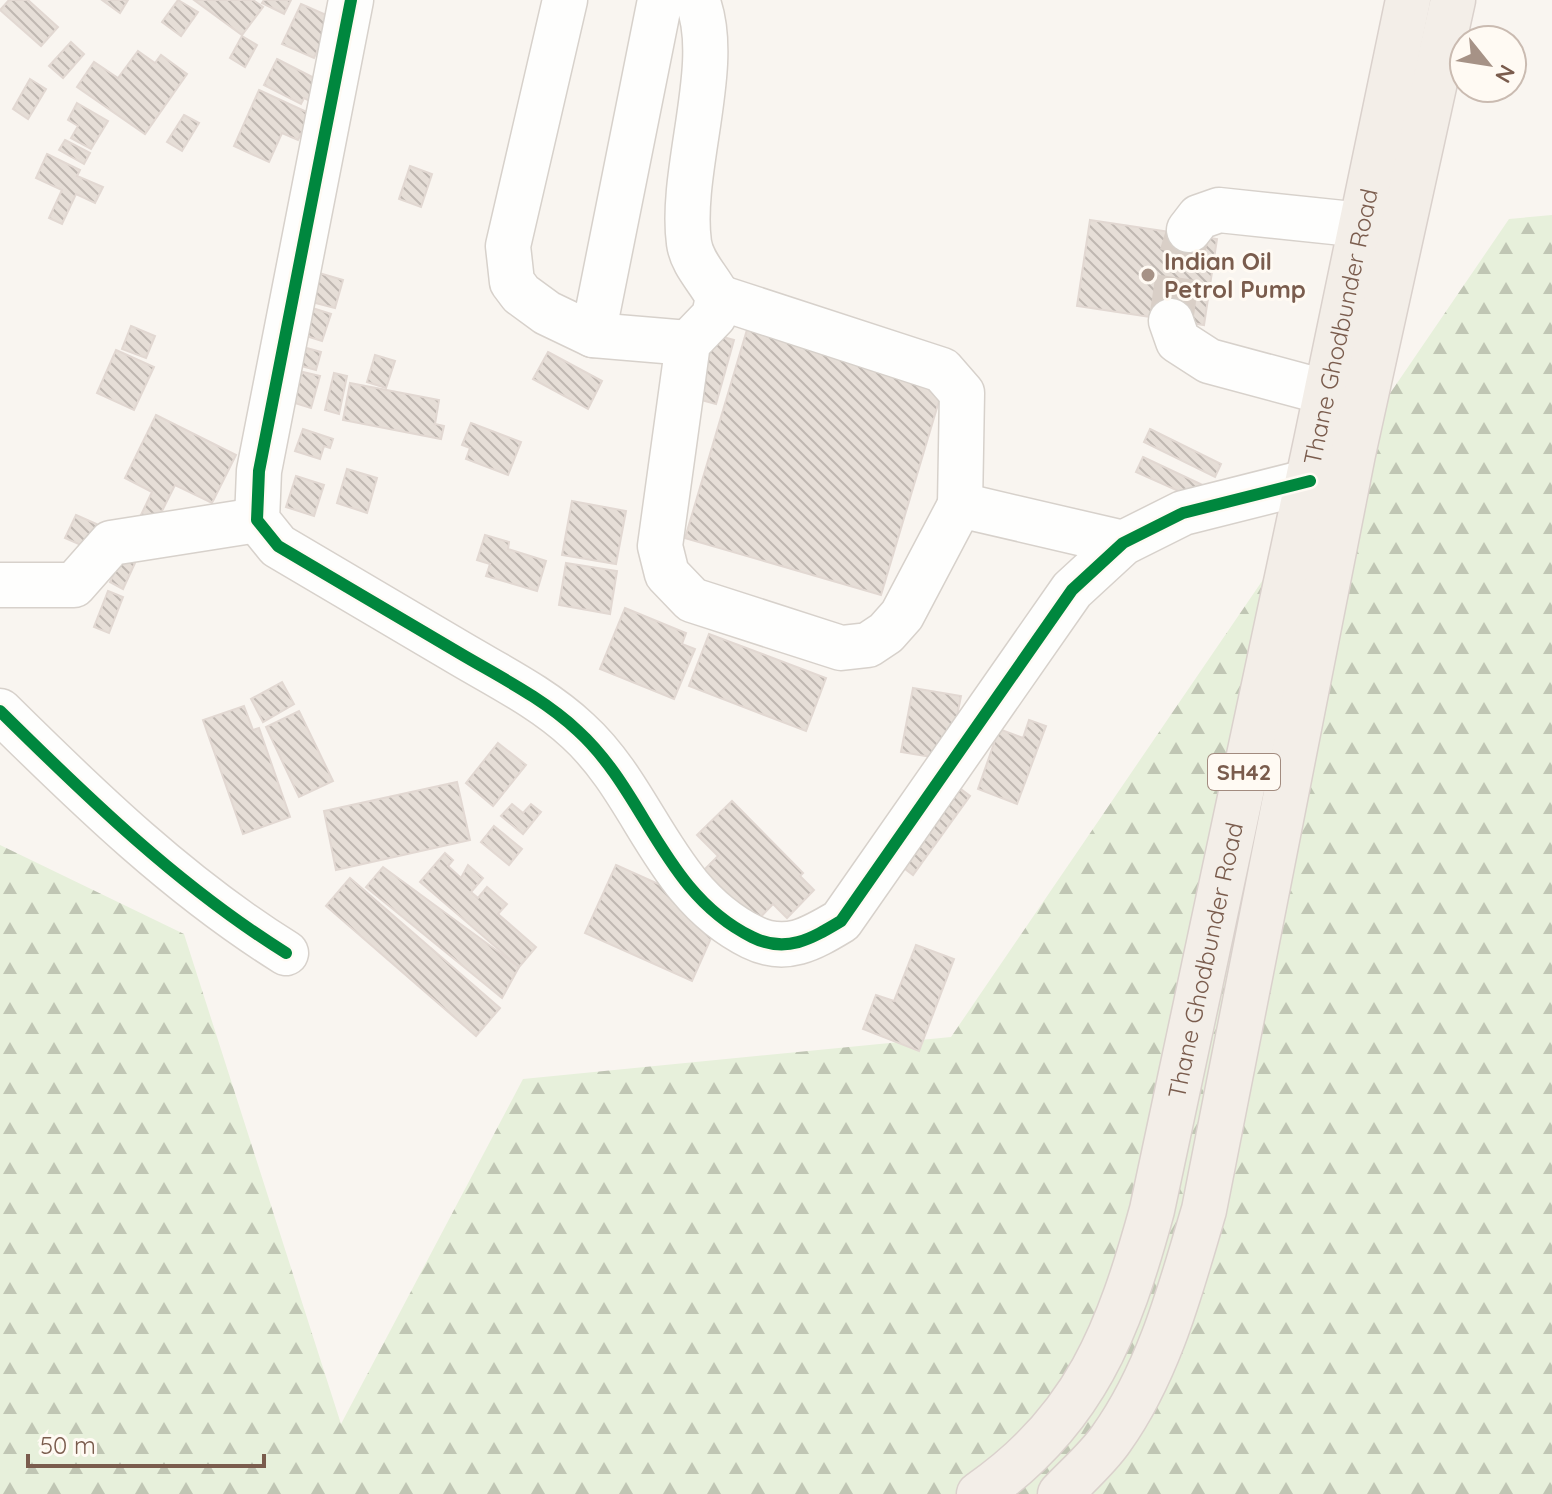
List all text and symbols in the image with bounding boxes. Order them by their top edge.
north arrow [1448,24,1528,104]
text: N [1489,60,1521,88]
street label: Thane Ghodbunder Road [1297,186,1384,468]
place label: Indian Oil Petrol Pump [1164,246,1306,304]
marker: Indian Oil Petrol Pump [1139,266,1157,284]
road number: SH42 [1208,754,1280,790]
street label: Thane Ghodbunder Road [1161,820,1249,1101]
scale bar [28,1418,264,1468]
text: 50 m [40,1430,96,1460]

